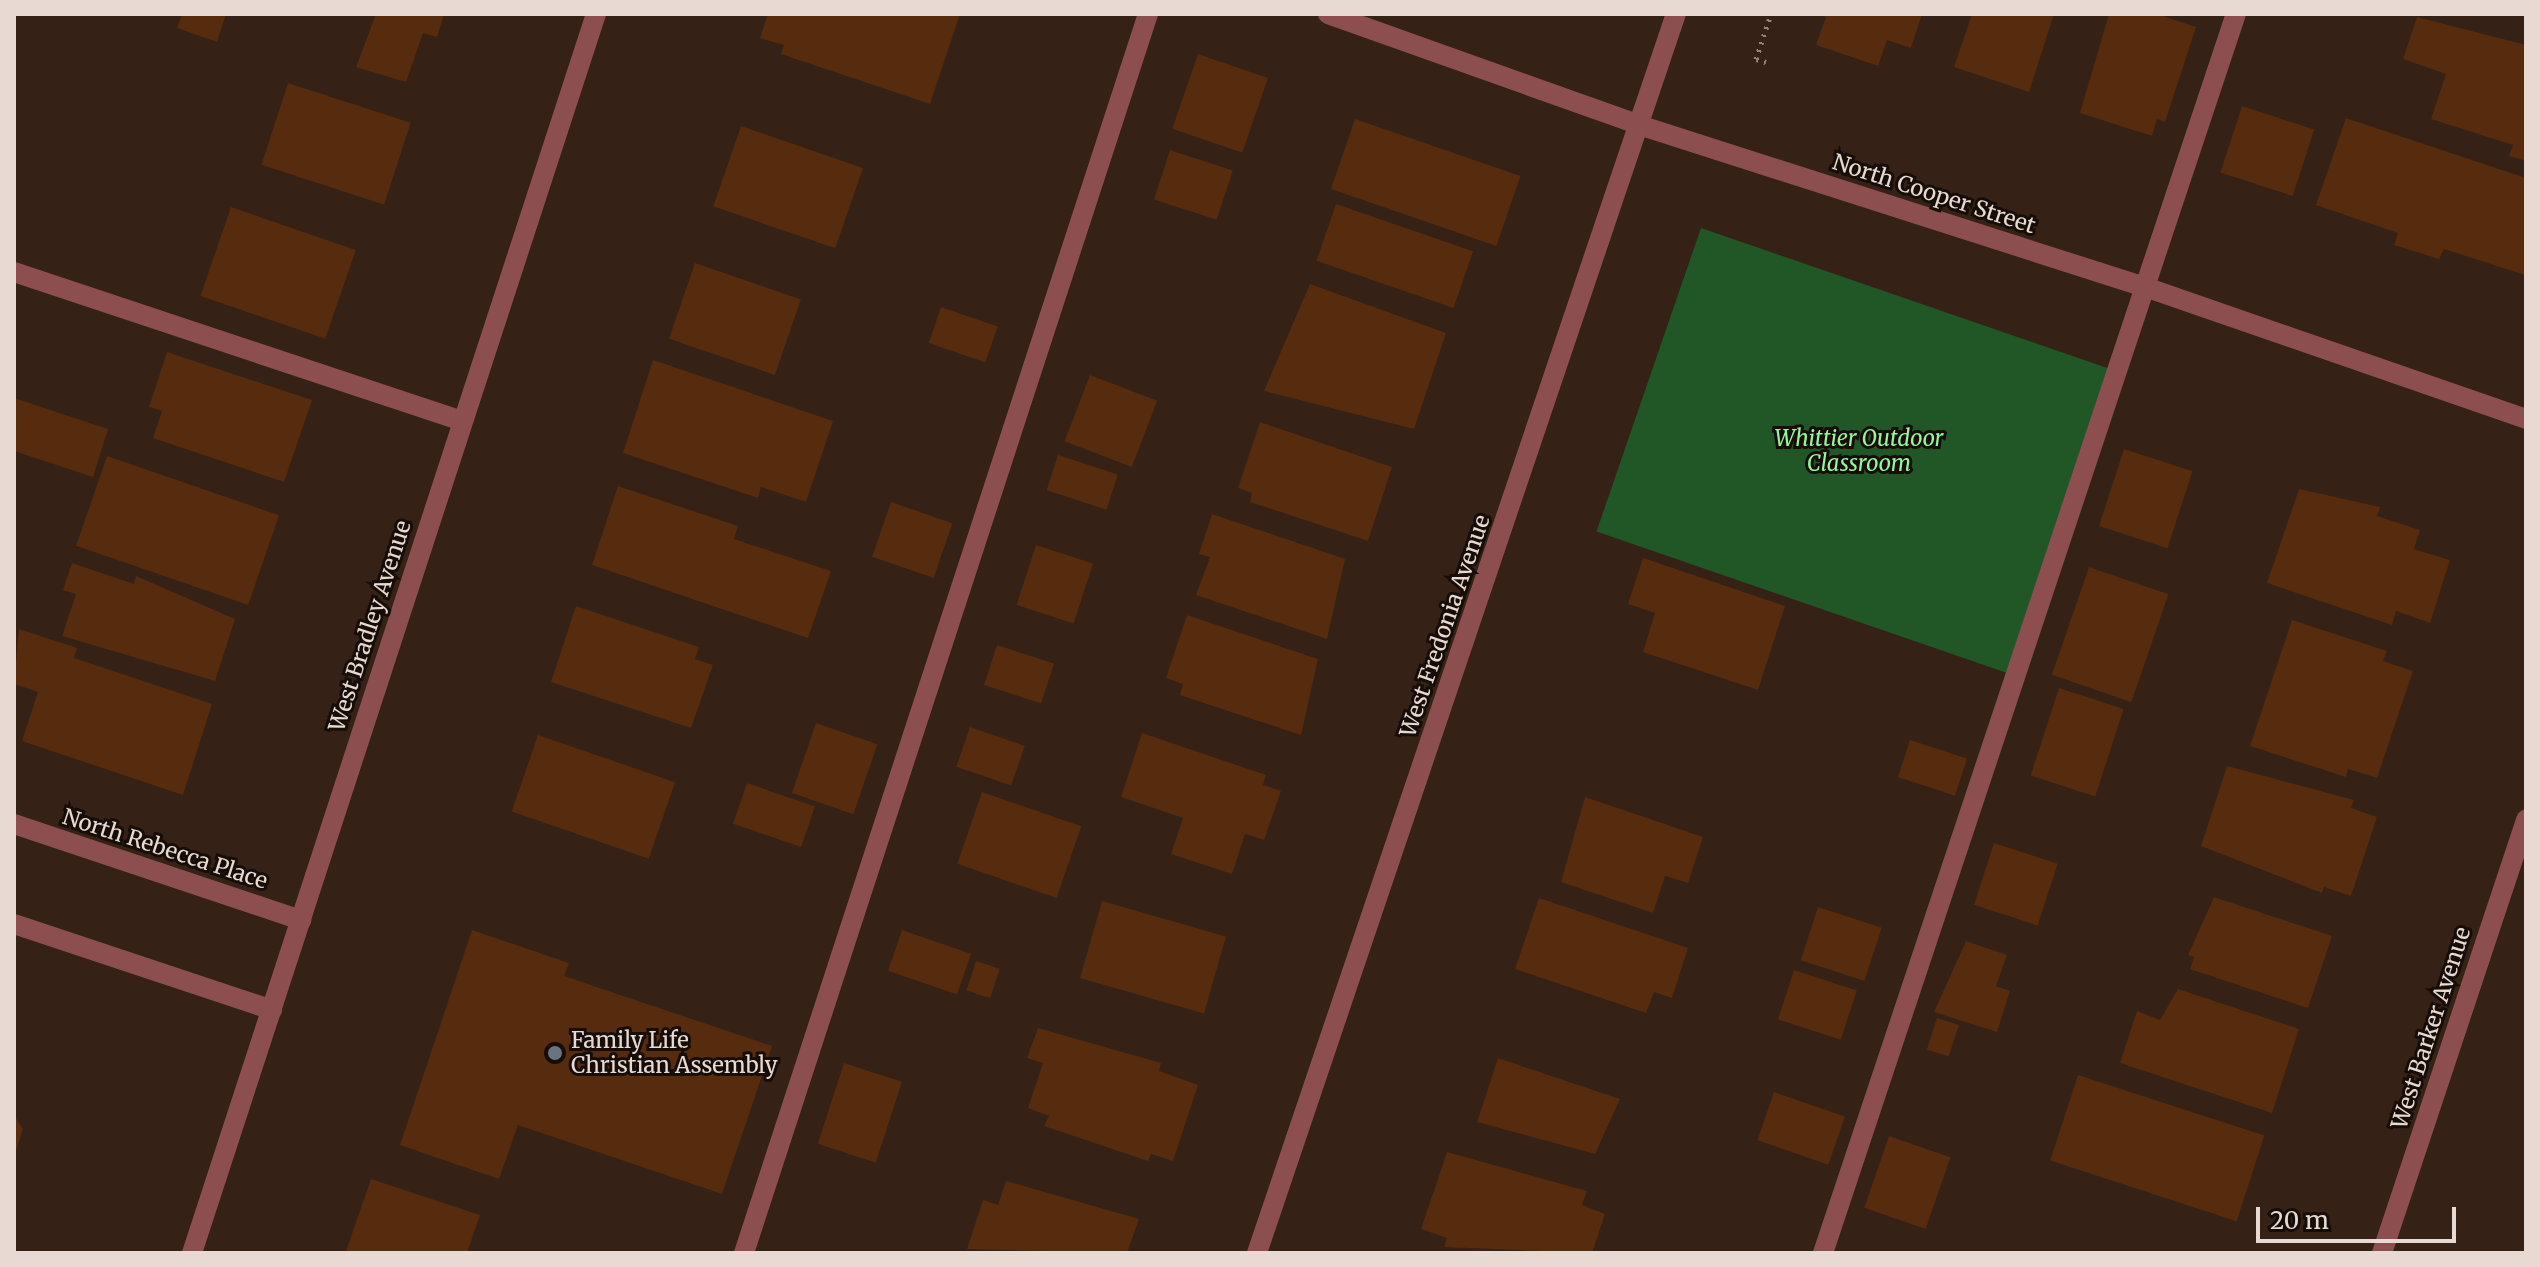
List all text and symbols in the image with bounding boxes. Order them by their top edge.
street label: North Cooper Street [1829,149,2039,239]
park label: Whittier Outdoor Classroom [1774,425,1944,476]
street label: West Fredonia Avenue [1395,511,1495,741]
street label: West Bradley Avenue [323,517,417,735]
street label: North Rebecca Place [59,803,271,895]
street label: West Barker Avenue [2386,924,2476,1132]
place label: Family Life Christian Assembly [571,1027,777,1078]
marker: Family Life Christian Assembly [546,1044,564,1062]
scale bar [2260,1191,2460,1241]
text: 20 m [2270,1205,2329,1236]

